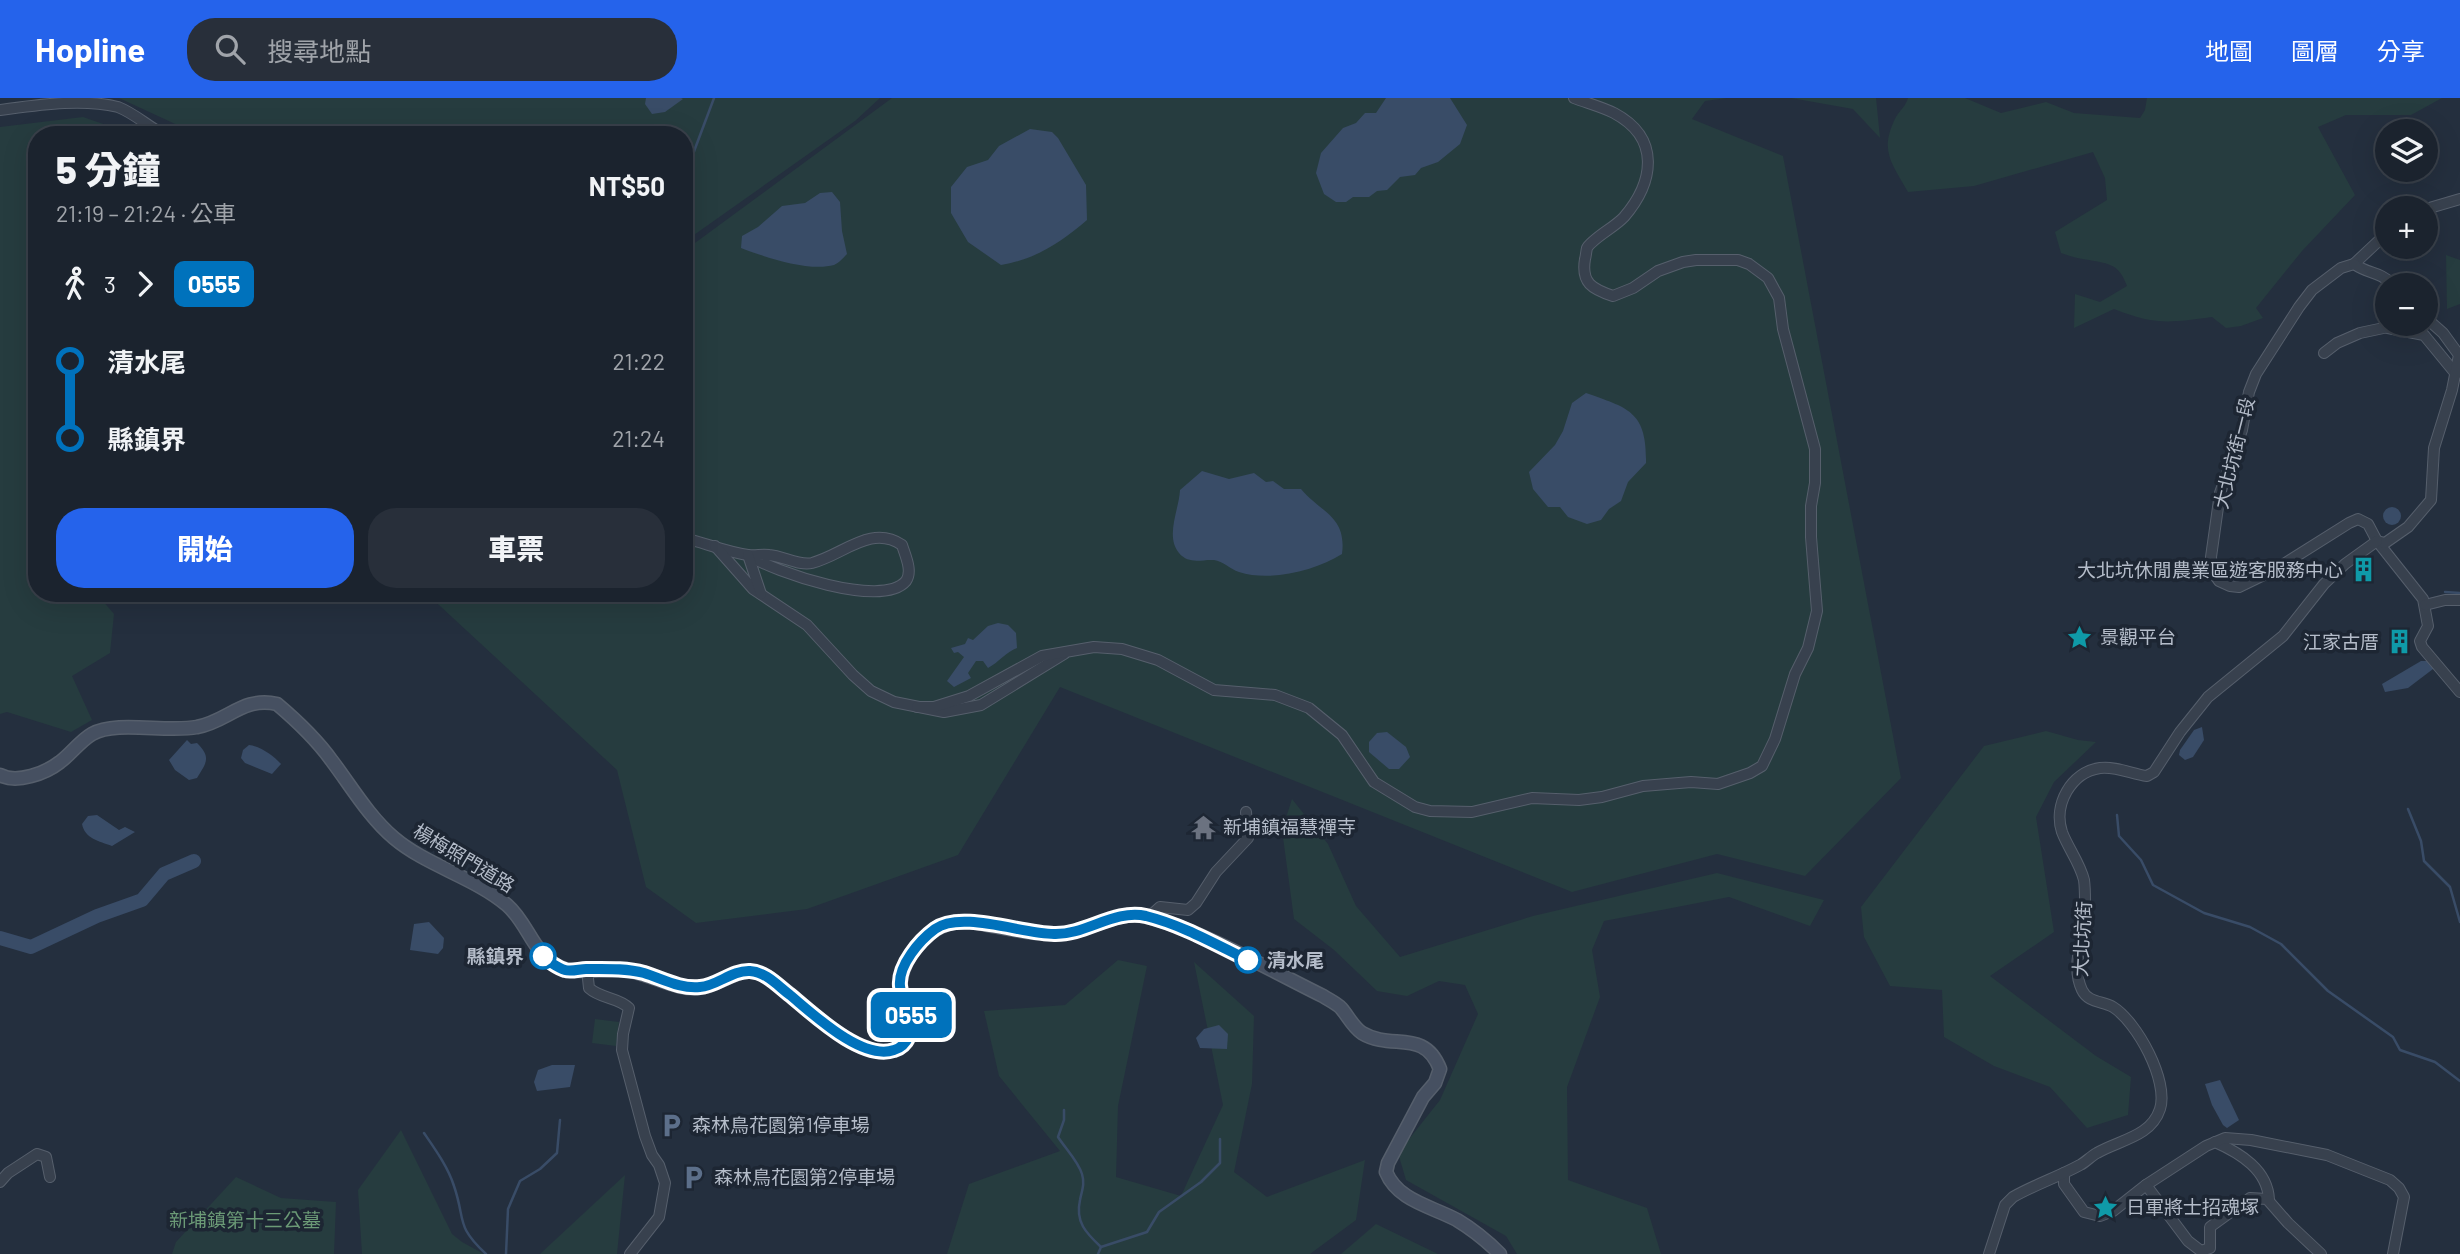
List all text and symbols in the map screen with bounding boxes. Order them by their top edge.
search box [187,18,677,81]
text: Hopline [35,29,145,69]
icon: search [211,30,249,68]
text: 搜尋地點 [267,35,371,66]
text: 地圖 [2205,36,2253,65]
text: 圖層 [2291,36,2339,65]
text: 分享 [2377,36,2425,65]
map controls [2375,119,2438,336]
button: layers [2375,119,2438,182]
text: 5 分鐘 [56,146,160,192]
text: NT$50 [589,170,665,201]
button: + [2375,196,2438,259]
text: 21:19 – 21:24 · 公車 [56,199,236,227]
icon: walk [56,265,94,303]
icon: forward [126,265,164,303]
text: 0555 [188,269,240,298]
text: 3 [104,270,116,298]
button: − [2375,273,2438,336]
text: 清水尾 [108,346,186,377]
text: 21:22 [612,347,665,375]
street label: 大北坑街一段 [2209,395,2258,511]
text: 縣鎮界 [108,423,186,454]
text: 21:24 [612,424,665,452]
button: 開始 [56,508,354,588]
button: 車票 [368,508,665,588]
building icon: 大北坑休閒農業區遊客服務中心 [2349,556,2377,584]
place label: 大北坑休閒農業區遊客服務中心 [2077,558,2343,581]
place icon: 景觀平台 [2066,623,2094,651]
place label: 景觀平台 [2100,625,2176,648]
building icon: 江家古厝 [2385,628,2413,656]
place label: 江家古厝 [2303,630,2379,653]
temple icon: 新埔鎮福慧禪寺 [1189,813,1217,841]
place label: 新埔鎮福慧禪寺 [1223,815,1356,838]
street label: 楊梅照門道路 [409,818,519,897]
street label: 大北坑街 [2068,900,2095,978]
marker: 縣鎮界 [530,943,556,969]
place label: 縣鎮界 [467,944,524,967]
marker: 清水尾 [1235,947,1261,973]
place label: 清水尾 [1267,948,1324,971]
line badge: 0555 [862,992,960,1038]
text: 0555 [885,1000,937,1029]
parking icon: 森林鳥花園第1停車場 [658,1111,686,1139]
place label: 森林鳥花園第1停車場 [692,1113,870,1136]
parking icon: 森林鳥花園第2停車場 [680,1163,708,1191]
place label: 森林鳥花園第2停車場 [714,1165,895,1188]
place icon: 日軍將士招魂塚 [2092,1193,2120,1221]
place label: 日軍將士招魂塚 [2126,1195,2259,1218]
park label: 新埔鎮第十三公墓 [169,1208,321,1231]

